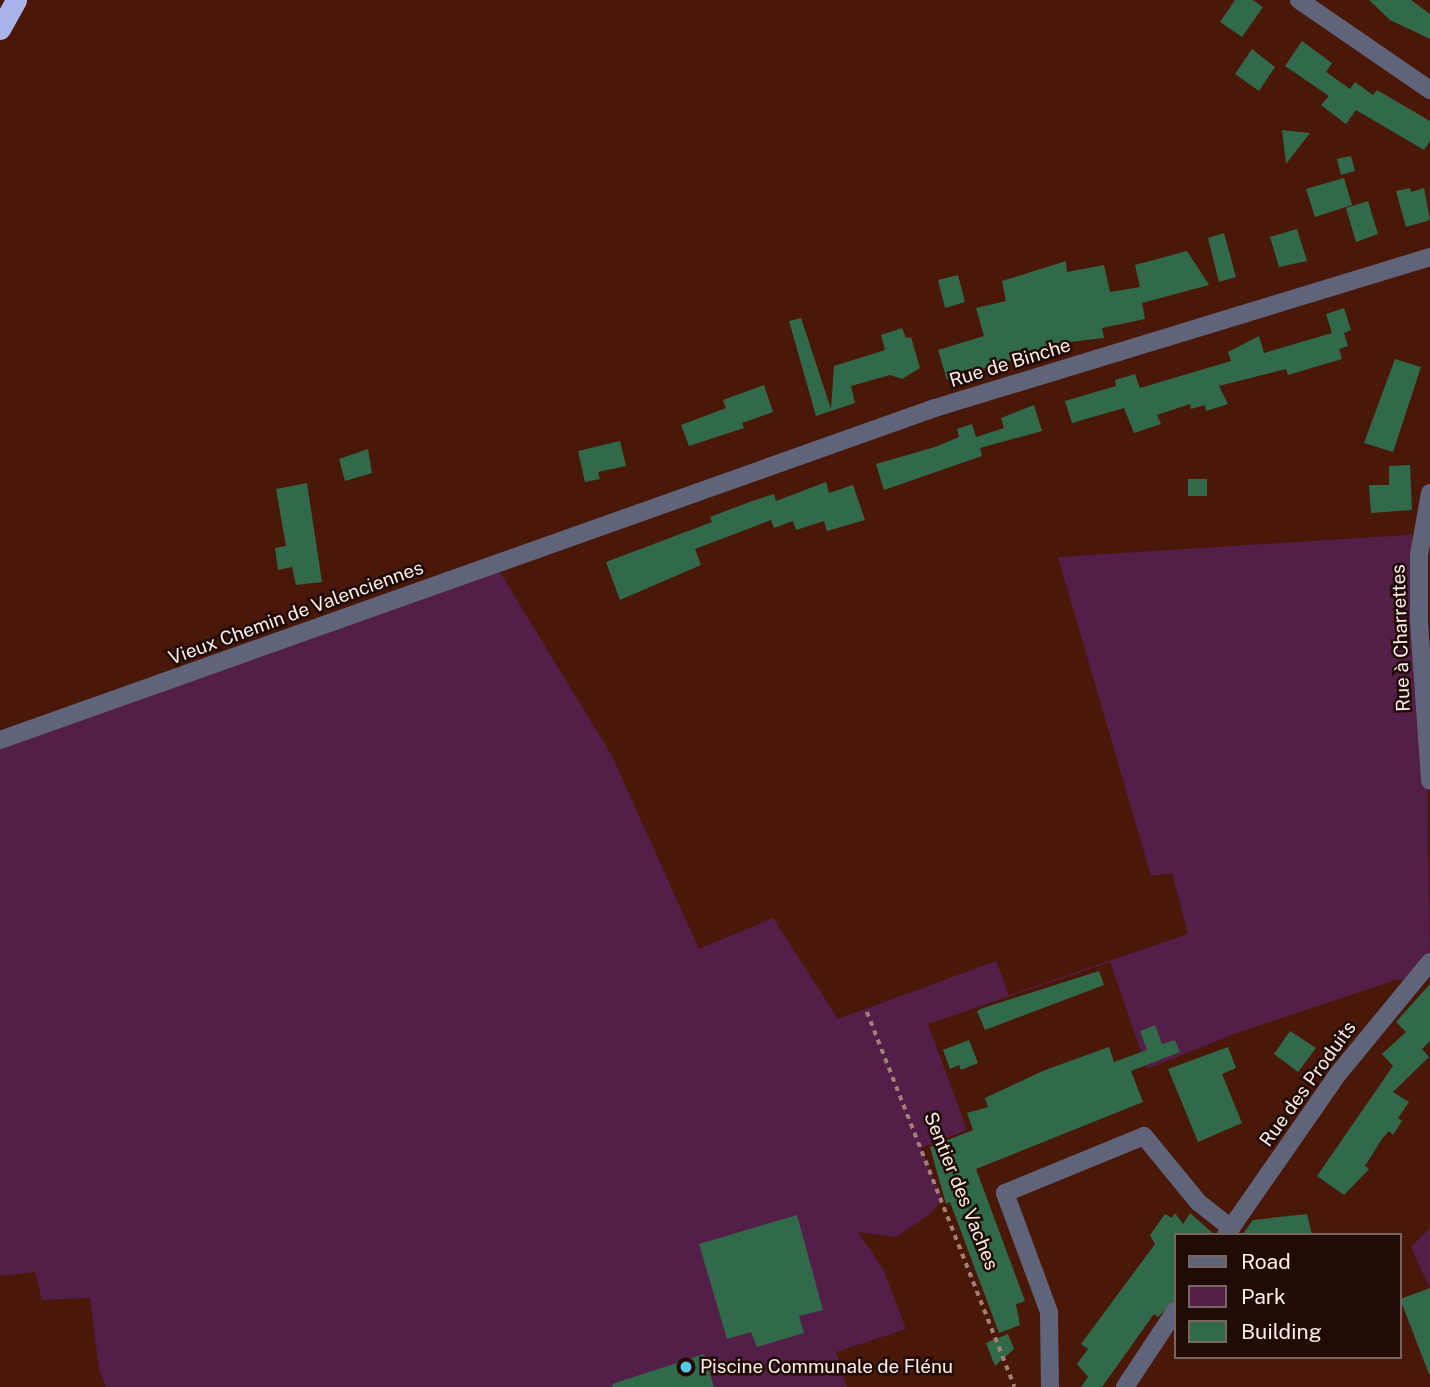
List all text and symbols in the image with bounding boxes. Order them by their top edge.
street label: Rue de Binche [946,334,1074,392]
street label: Vieux Chemin de Valenciennes [165,556,427,670]
street label: Rue à Charrettes [1387,564,1415,712]
street label: Rue des Produits [1255,1017,1361,1151]
street label: Sentier des Vaches [919,1108,1003,1274]
legend [1174,1233,1402,1359]
text: Road [1241,1249,1291,1274]
text: Park [1241,1284,1286,1309]
text: Building [1241,1319,1322,1344]
place label: Piscine Communale de Flénu [700,1356,954,1378]
marker: Piscine Communale de Flénu [678,1359,694,1375]

